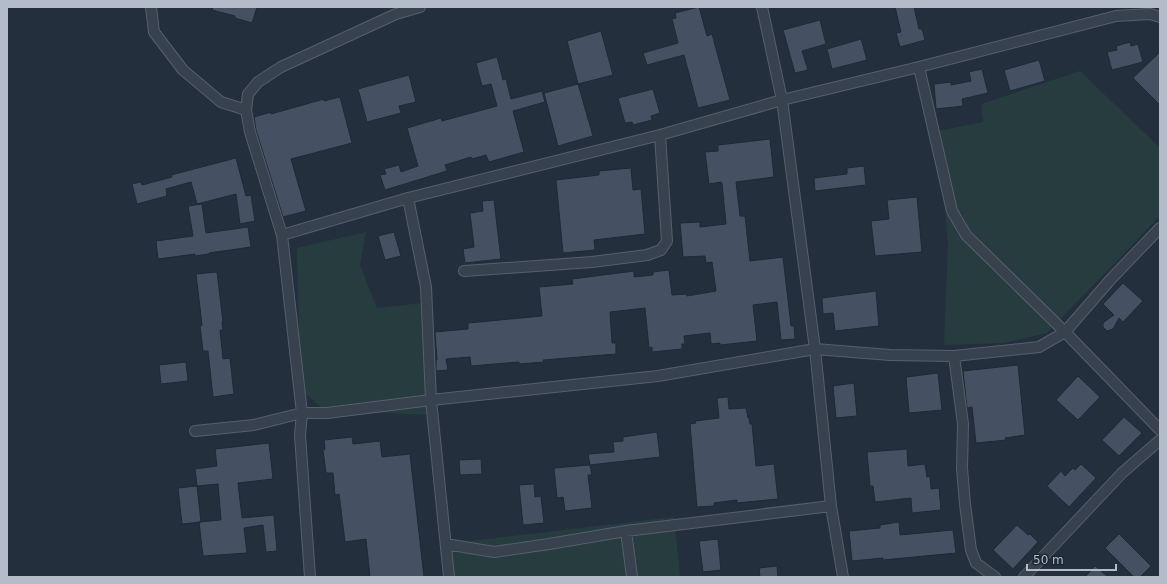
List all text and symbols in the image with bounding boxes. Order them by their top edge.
scale bar [1027,546,1116,572]
text: 50 m [1033,553,1064,567]

